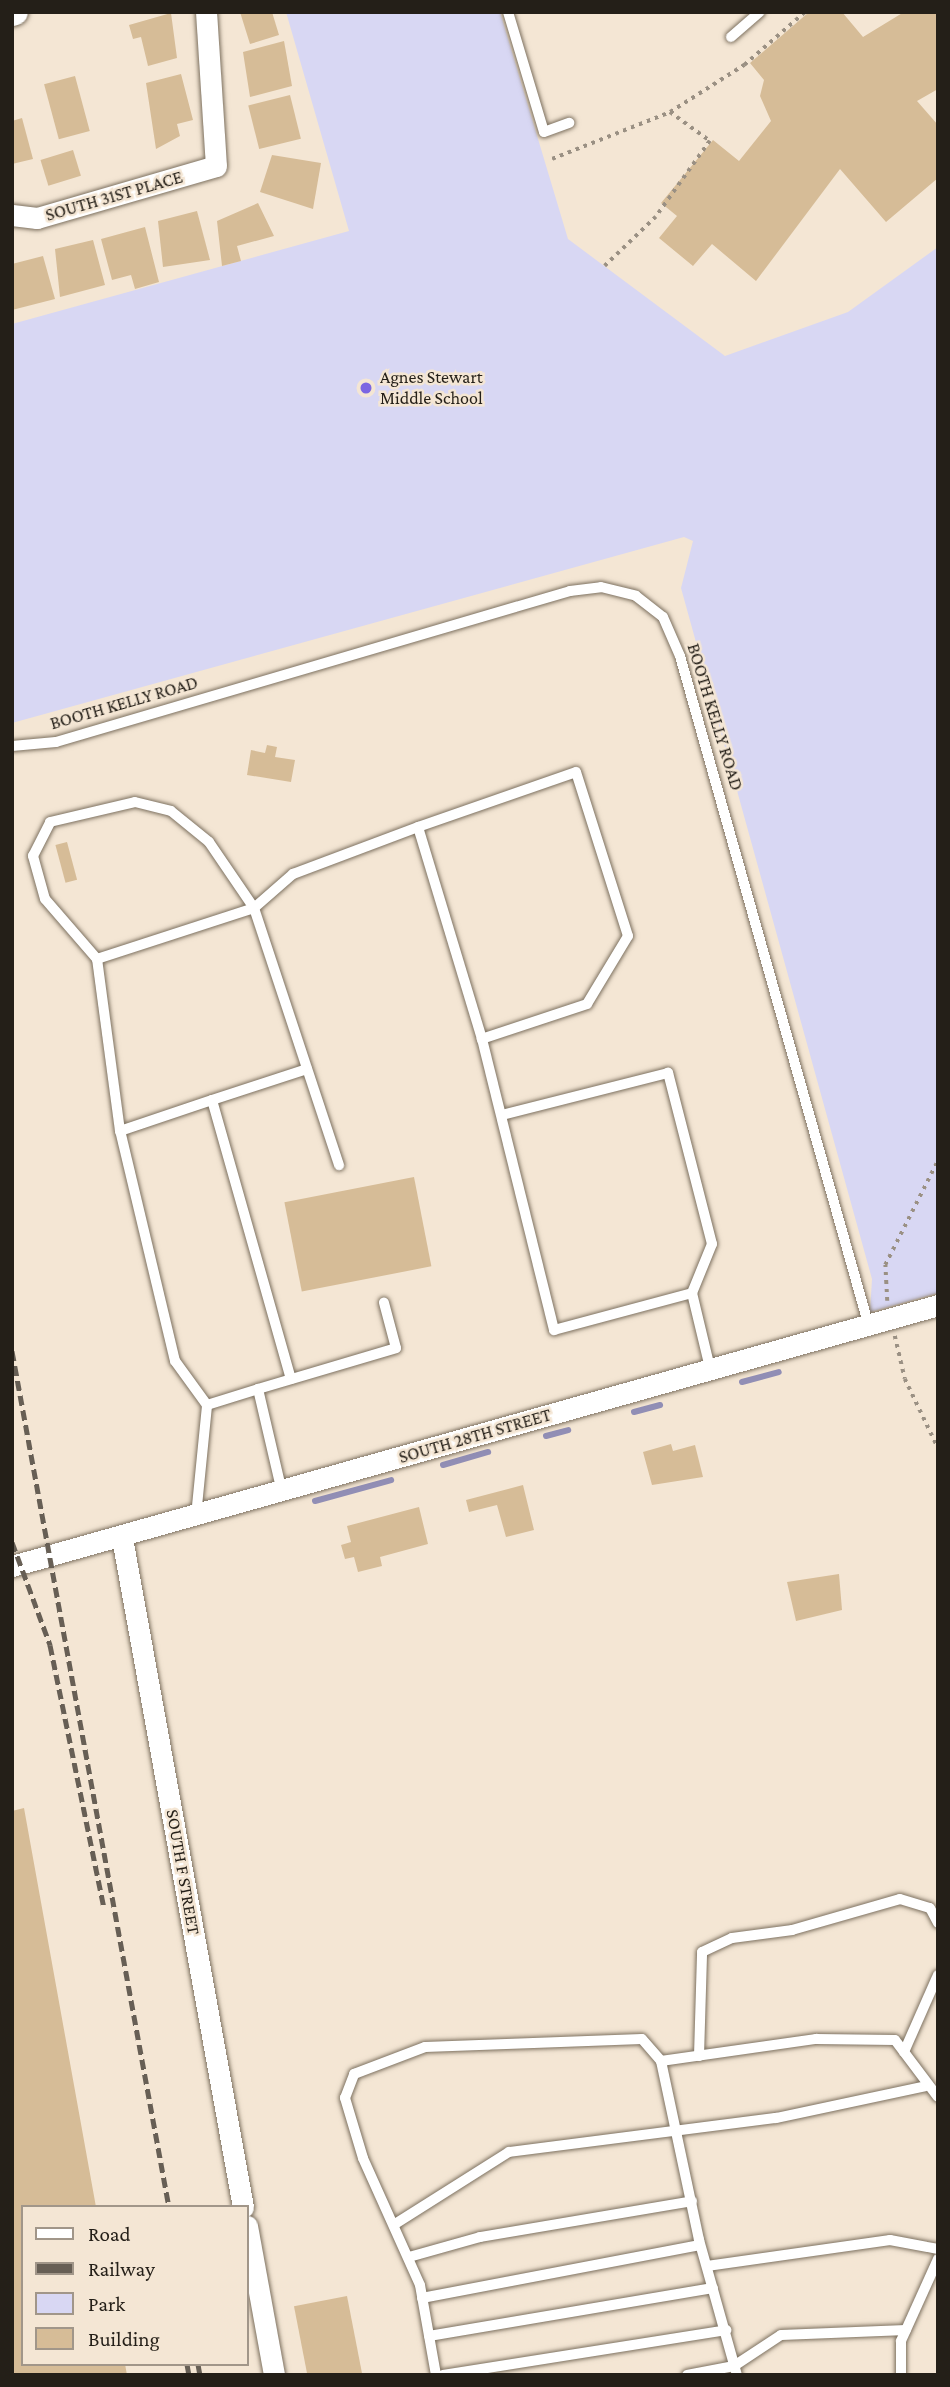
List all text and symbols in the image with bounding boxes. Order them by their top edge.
street label: SOUTH 31ST PLACE [43,166,185,226]
place label: Agnes Stewart Middle School [380,367,483,410]
marker: Agnes Stewart Middle School [358,380,374,396]
street label: BOOTH KELLY ROAD [682,641,748,793]
street label: BOOTH KELLY ROAD [48,672,200,734]
street label: SOUTH 28TH STREET [396,1404,554,1468]
street label: SOUTH F STREET [161,1808,205,1936]
legend [21,2205,248,2366]
text: Road [88,2222,131,2246]
text: Railway [88,2257,155,2281]
text: Park [88,2292,125,2316]
text: Building [88,2327,160,2351]

